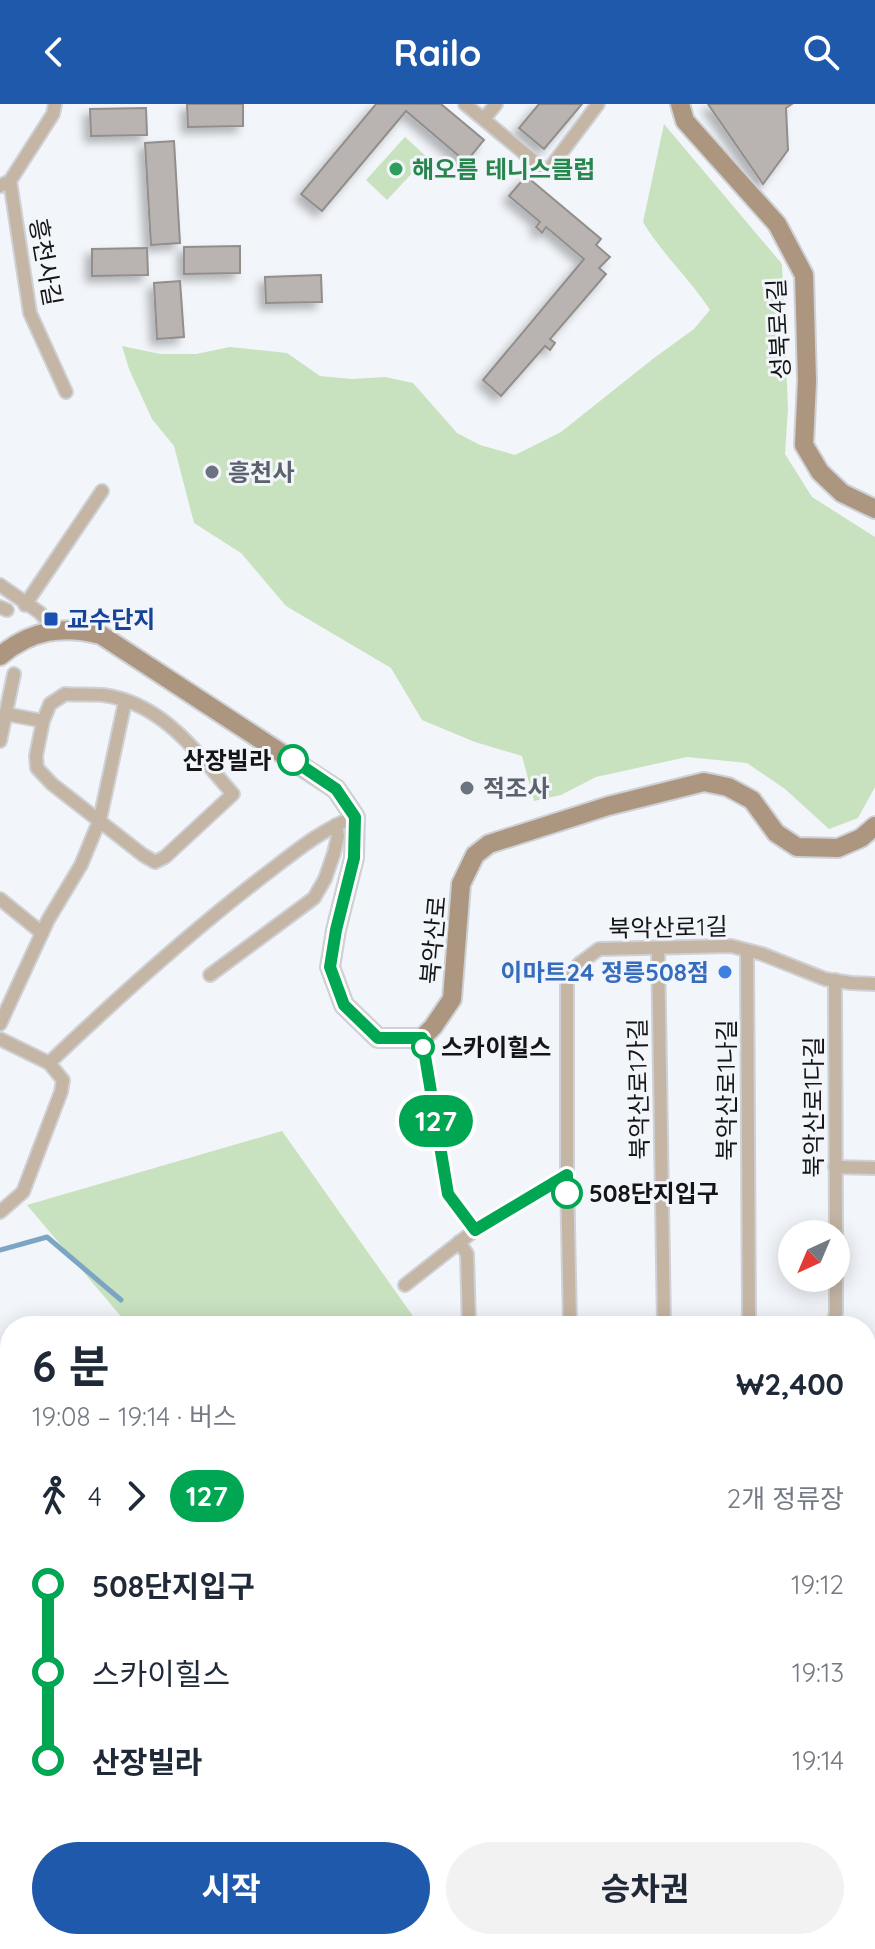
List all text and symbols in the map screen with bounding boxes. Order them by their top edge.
icon: back [32,30,76,74]
text: Railo [394,30,481,75]
icon: search [799,30,843,74]
place label: 해오름 테니스클럽 [412,154,595,184]
marker: 해오름 테니스클럽 [387,160,405,178]
street label: 흥천사길 [24,216,68,308]
street label: 성북로4길 [760,278,796,380]
place label: 흥천사 [228,457,294,487]
marker: 흥천사 [203,463,221,481]
place label: 교수단지 [67,604,155,634]
marker: 교수단지 [42,610,60,628]
place label: 산장빌라 [183,745,271,775]
marker: 산장빌라 [278,745,308,775]
place label: 적조사 [483,773,549,803]
marker: 적조사 [458,779,476,797]
street label: 북악산로 [414,895,452,985]
street label: 북악산로1길 [608,911,728,943]
place label: 이마트24 정릉508점 [500,957,709,987]
marker: 이마트24 정릉508점 [716,963,734,981]
street label: 북악산로1가길 [622,1018,654,1160]
street label: 북악산로1나길 [711,1019,741,1161]
place label: 스카이힐스 [441,1032,551,1062]
marker: 스카이힐스 [412,1036,434,1058]
street label: 북악산로1다길 [798,1036,828,1178]
line badge: 127 [390,1095,482,1147]
text: 127 [415,1103,457,1138]
marker: 508단지입구 [552,1178,582,1208]
place label: 508단지입구 [589,1178,719,1208]
north arrow [778,1220,850,1292]
map controls [778,1220,850,1292]
text: 6 분 [32,1338,109,1393]
text: ₩2,400 [736,1365,844,1403]
text: 19:08 – 19:14 · 버스 [32,1400,237,1433]
icon: walk [32,1474,76,1518]
icon: forward [114,1474,158,1518]
text: 127 [186,1478,228,1513]
text: 4 [88,1480,102,1513]
text: 2개 정류장 [727,1482,844,1515]
text: 508단지입구 [92,1567,255,1605]
text: 19:12 [791,1568,844,1601]
text: 스카이힐스 [92,1655,230,1693]
text: 19:13 [792,1656,844,1689]
text: 산장빌라 [92,1743,202,1781]
text: 19:14 [792,1744,844,1777]
button: 시작 [32,1842,430,1934]
button: 승차권 [446,1842,844,1934]

